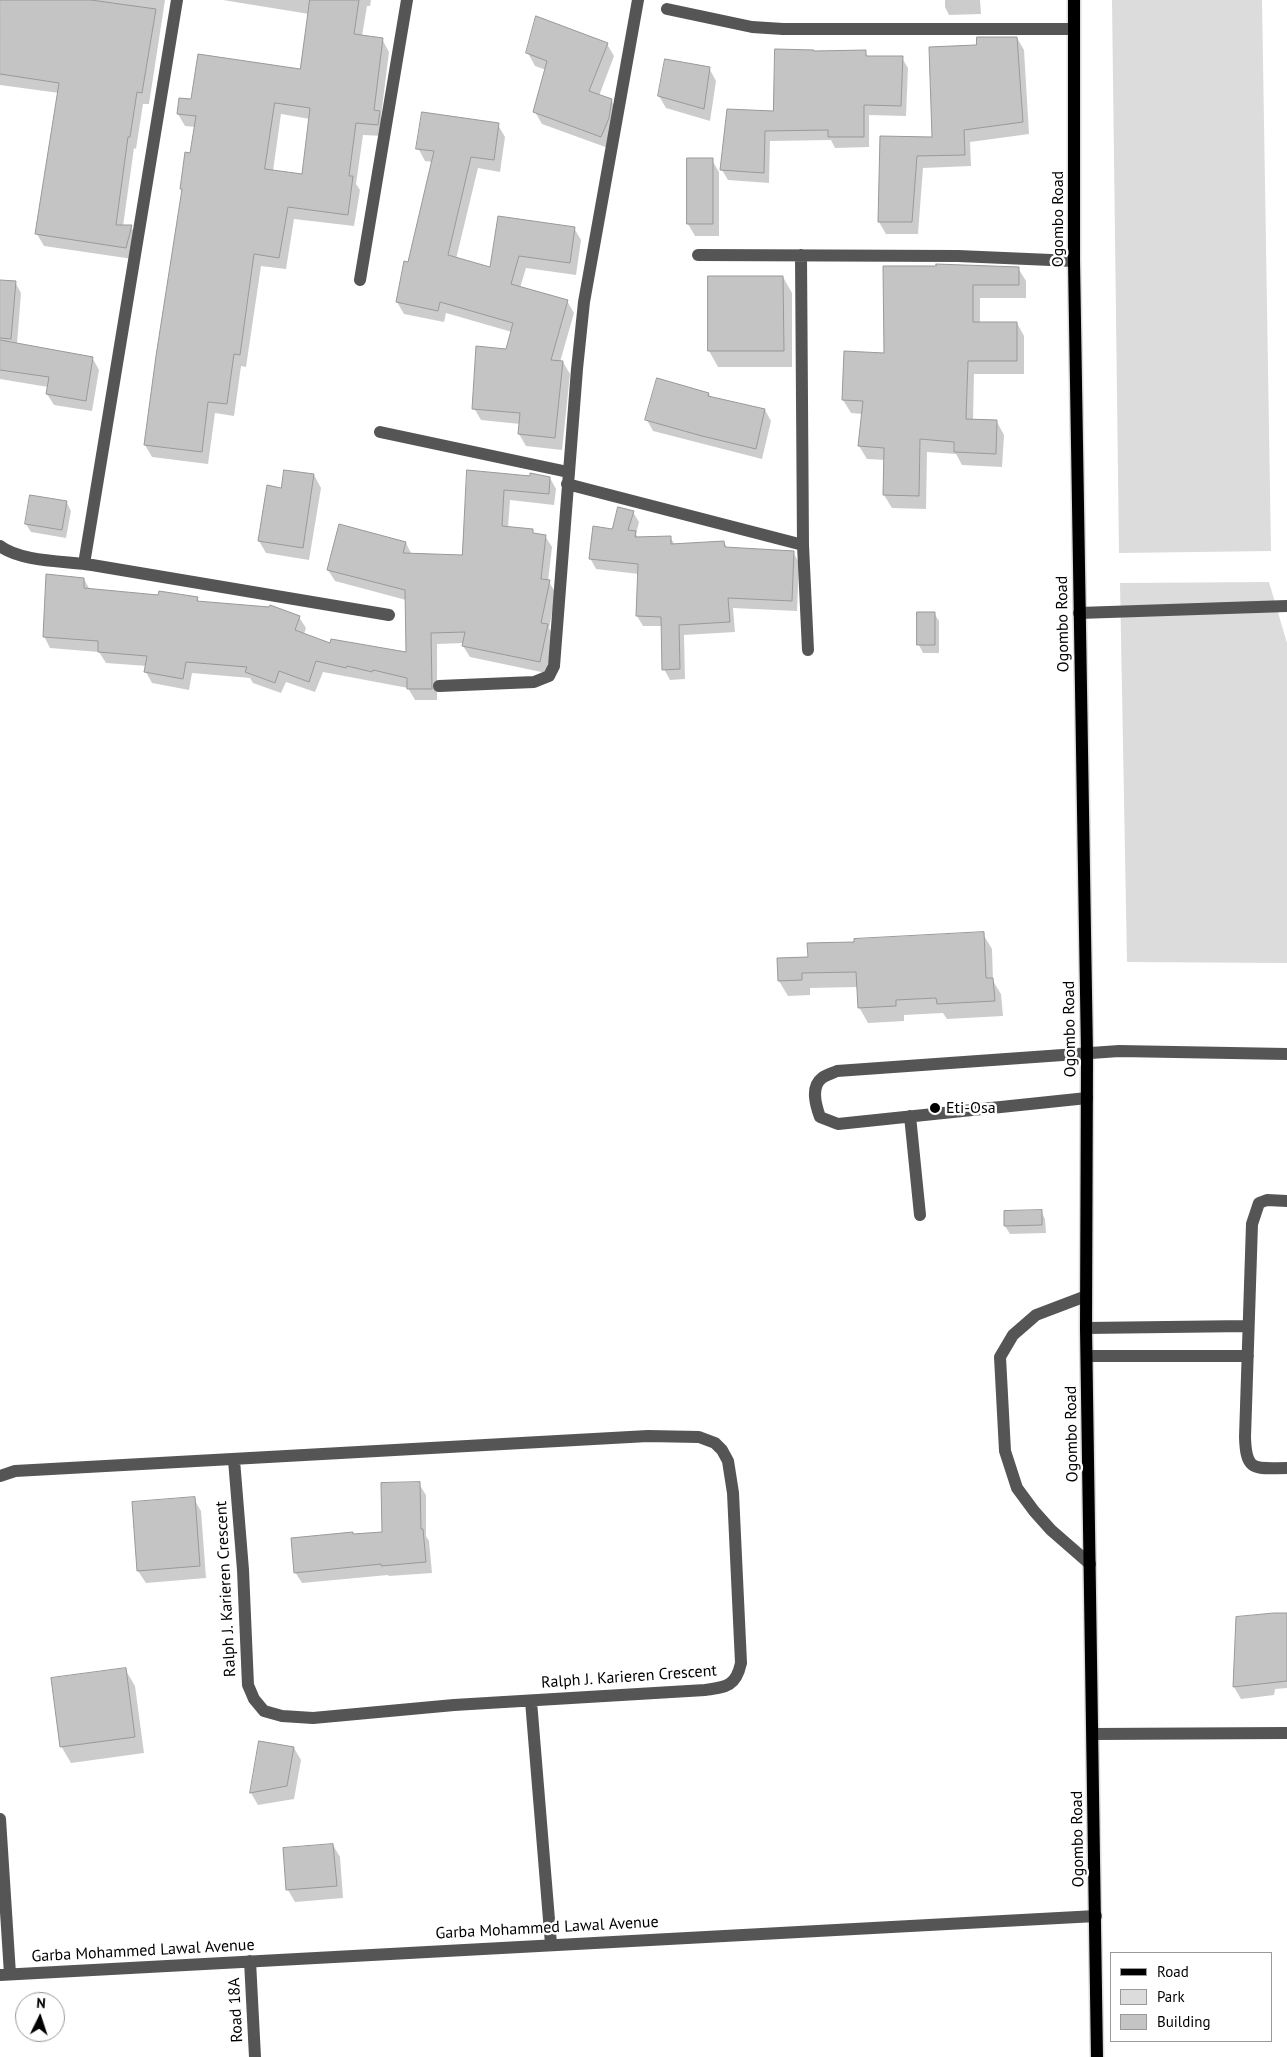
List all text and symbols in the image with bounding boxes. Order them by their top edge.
street label: Ogombo Road [1048,171,1068,267]
street label: Ogombo Road [1053,576,1073,672]
street label: Ogombo Road [1060,981,1080,1077]
place label: Eti-Osa [946,1098,996,1118]
marker: Eti-Osa [928,1101,942,1115]
street label: Ogombo Road [1062,1386,1082,1482]
street label: Ralph J. Karieren Crescent [212,1501,240,1677]
street label: Ralph J. Karieren Crescent [541,1661,717,1693]
street label: Ogombo Road [1068,1791,1088,1887]
street label: Garba Mohammed Lawal Avenue [435,1913,659,1943]
street label: Garba Mohammed Lawal Avenue [31,1936,255,1966]
legend [1110,1952,1272,2042]
text: Road [1157,1962,1189,1981]
street label: Road 18A [225,1977,247,2043]
text: Park [1157,1987,1185,2006]
north arrow [15,1992,65,2042]
text: N [36,1994,46,2012]
text: Building [1157,2012,1211,2031]

